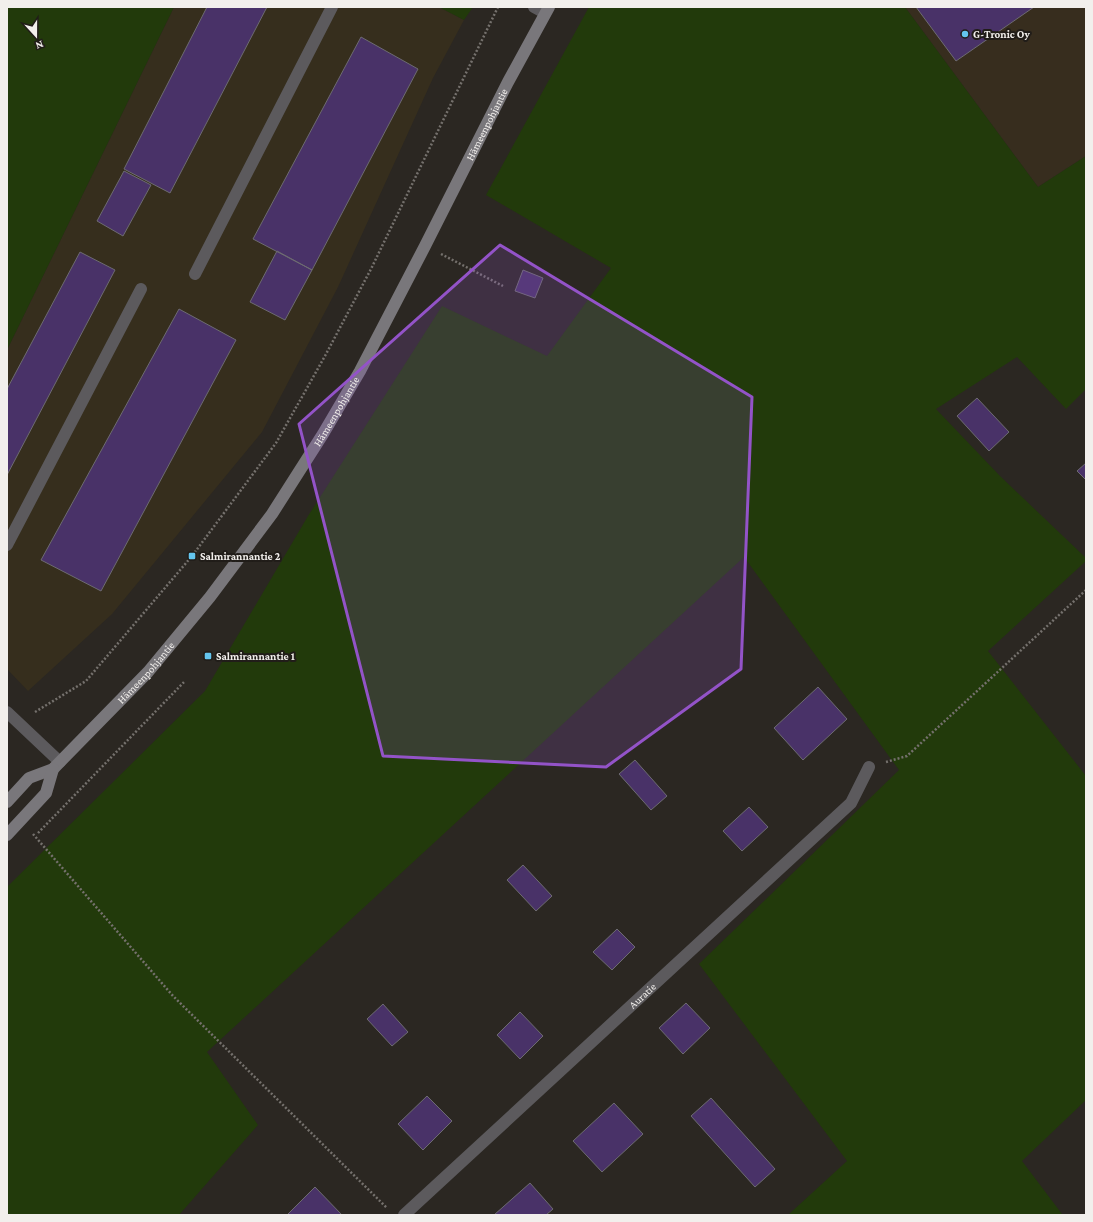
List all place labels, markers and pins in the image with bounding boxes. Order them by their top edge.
place label: G-Tronic Oy [973,28,1030,40]
marker: G-Tronic Oy [960,29,970,39]
place label: Salmirannantie 2 [200,550,281,562]
marker: Salmirannantie 2 [187,551,197,561]
place label: Salmirannantie 1 [216,650,295,662]
marker: Salmirannantie 1 [203,651,213,661]

